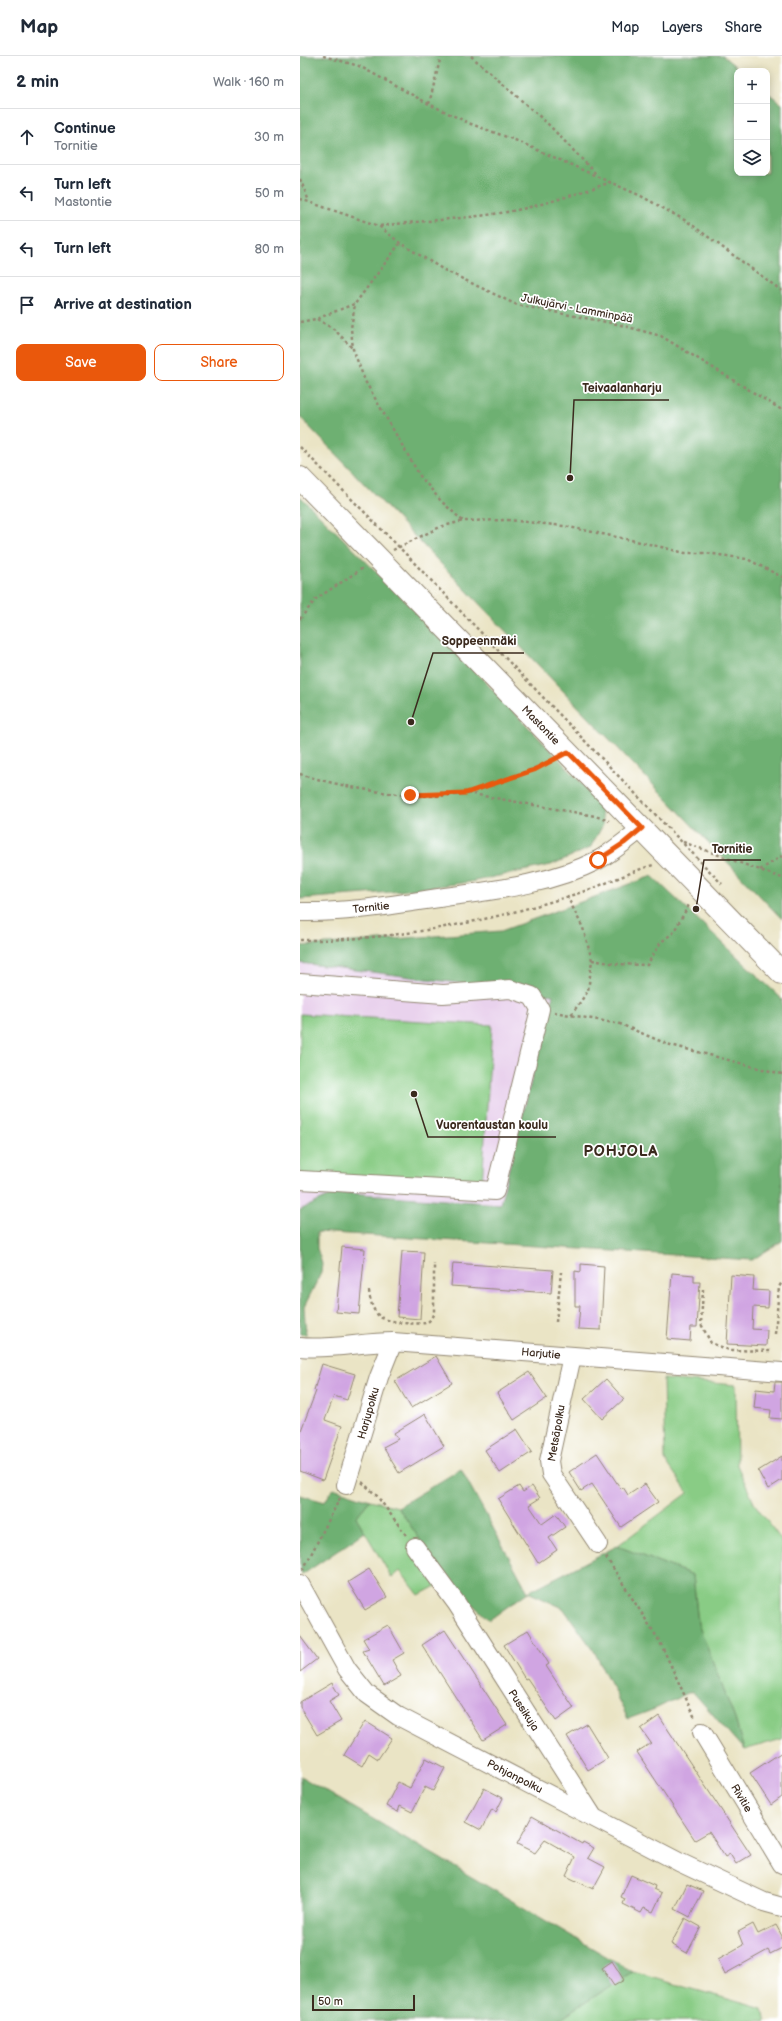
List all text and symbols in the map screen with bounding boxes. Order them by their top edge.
text: Map [20,16,58,39]
text: Map [611,19,639,36]
text: Layers [661,19,703,36]
text: Share [725,19,762,36]
map controls [734,68,770,176]
button: + [734,68,770,104]
text: 2 min [16,72,59,92]
text: Walk · 160 m [213,74,284,90]
button: − [734,104,770,140]
text: Continue [54,119,116,138]
icon: ahead [16,126,38,148]
text: 30 m [254,129,284,145]
text: Tornitie [54,138,98,154]
button: layers [734,140,770,176]
text: Turn left [54,175,111,194]
icon: left [16,182,38,204]
text: 50 m [255,185,284,201]
text: Mastontie [54,194,112,210]
icon: left [16,238,38,260]
text: Turn left [54,239,111,258]
text: 80 m [255,241,284,257]
street label: Julkujärvi - Lamminpää [520,291,634,326]
icon: arrive [16,294,38,316]
text: Arrive at destination [54,295,192,314]
button: Save [16,344,146,381]
button: Share [154,344,284,381]
callout: Teivaalanharju [574,376,669,400]
text: Teivaalanharju [582,381,662,396]
callout: Soppeenmäki [433,629,524,653]
text: Soppeenmäki [442,634,516,649]
street label: Mastontie [519,703,563,748]
route end [401,786,419,804]
callout: Tornitie [704,836,761,860]
text: Tornitie [712,842,752,857]
route start [589,851,607,869]
street label: Tornitie [352,899,391,916]
callout: Vuorentaustan koulu [428,1113,556,1137]
text: Vuorentaustan koulu [436,1118,548,1133]
district label: POHJOLA [583,1142,659,1161]
street label: Harjutie [521,1345,562,1362]
street label: Harjupolku [355,1386,382,1441]
street label: Metsäpolku [545,1404,568,1463]
street label: Pussikuja [505,1687,542,1733]
street label: Pohjanpolku [485,1757,545,1796]
street label: Rivitie [728,1782,755,1815]
scale bar [312,1993,415,2012]
text: 50 m [318,1995,343,2008]

